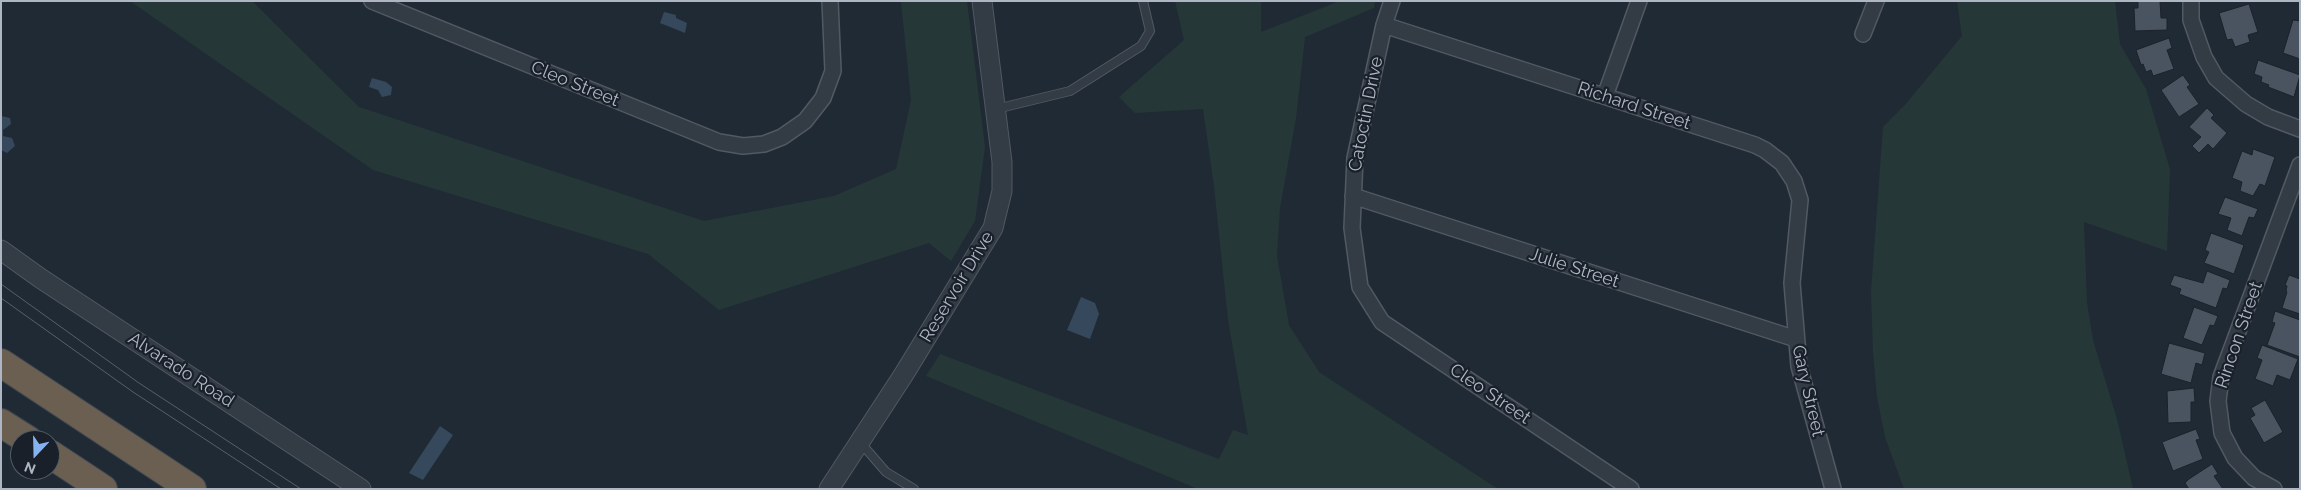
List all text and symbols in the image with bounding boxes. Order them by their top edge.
street label: Catoctin Drive [1344,55,1388,173]
street label: Cleo Street [528,57,622,111]
street label: Richard Street [1575,78,1693,134]
street label: Reservoir Drive [915,228,999,346]
street label: Julie Street [1526,243,1622,293]
street label: Rincon Street [2211,279,2267,391]
street label: Alvarado Road [124,328,238,412]
street label: Gary Street [1787,343,1829,439]
street label: Cleo Street [1445,359,1535,429]
north arrow [10,430,60,480]
text: N [22,459,38,477]

